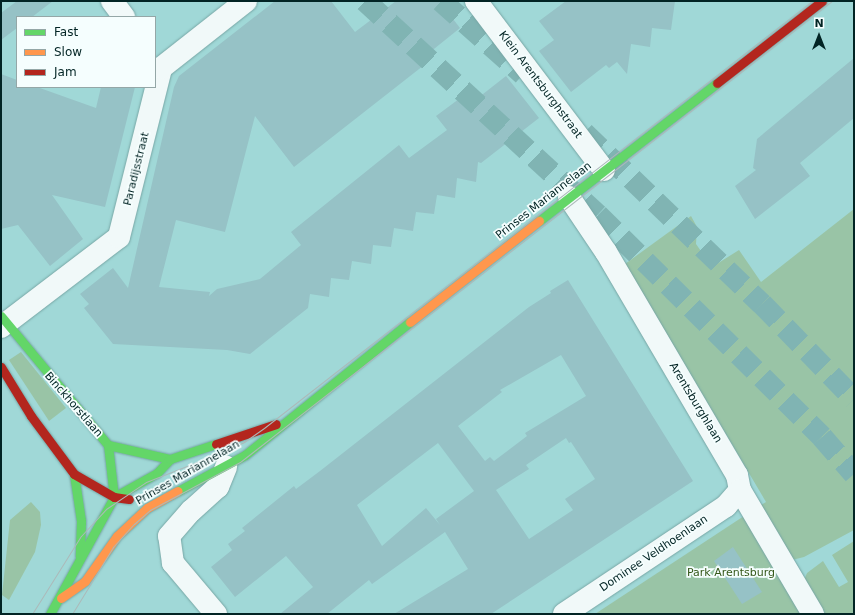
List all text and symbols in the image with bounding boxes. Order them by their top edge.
legend [16,16,156,88]
north arrow [799,16,839,56]
text: N [814,17,824,30]
text: Fast [54,25,78,39]
street label: Klein Arentsburghstraat [495,29,585,141]
text: Slow [54,45,82,59]
text: Jam [54,65,77,79]
street label: Paradijsstraat [121,131,153,207]
street label: Prinses Mariannelaan [494,160,594,242]
street label: Arentsburghlaan [666,360,724,446]
street label: Binckhorstlaan [41,370,105,440]
street label: Prinses Mariannelaan [134,438,242,508]
street label: Dominee Veldhoenlaan [597,513,711,595]
park label: Park Arentsburg [687,566,775,580]

